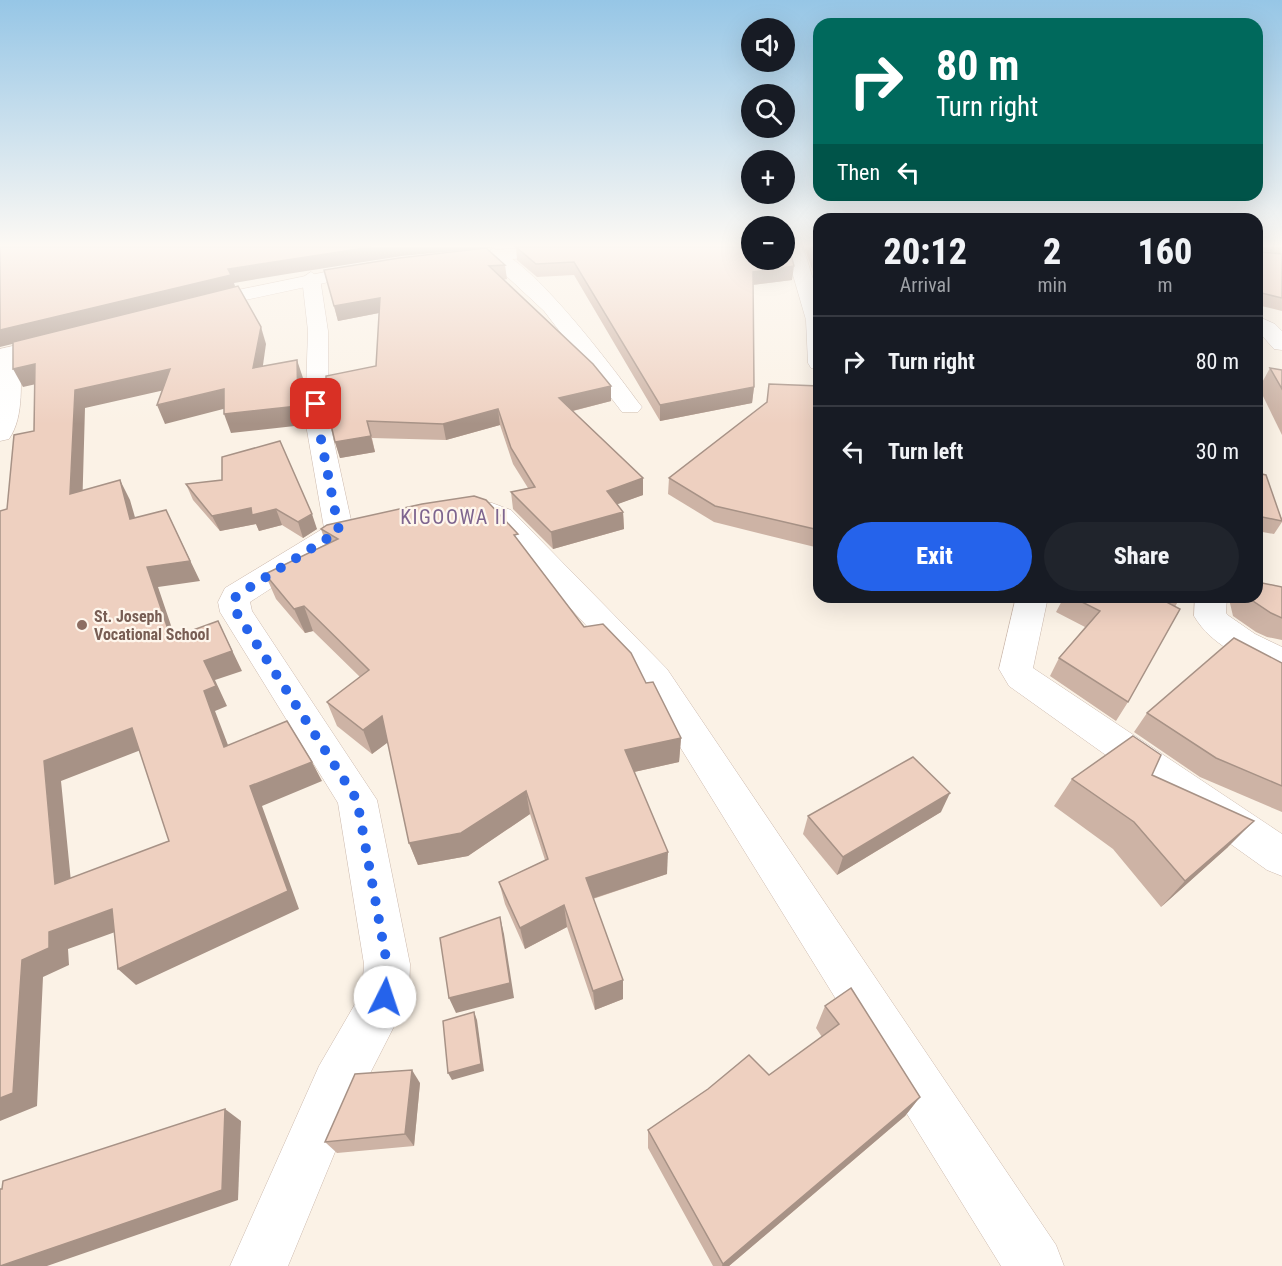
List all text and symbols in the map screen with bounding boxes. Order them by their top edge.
map controls [741,18,795,270]
button: sound [741,18,795,72]
text: 80 m [936,41,1019,90]
icon: right [837,42,915,120]
button: search [741,84,795,138]
text: Turn right [936,91,1038,123]
button: + [741,150,795,204]
icon: left [892,156,925,189]
text: Then [837,160,880,185]
button: − [741,216,795,270]
text: 20:12 [884,231,967,273]
text: 2 [1043,231,1061,273]
text: 160 [1137,231,1192,273]
text: Arrival [900,273,951,297]
text: min [1038,273,1067,297]
text: m [1157,273,1172,297]
icon: right [837,345,870,378]
text: Turn right [888,349,975,374]
text: 80 m [1196,349,1239,374]
pin [290,378,341,429]
icon: arrive [299,387,332,420]
icon: left [837,435,870,468]
text: Turn left [888,439,963,464]
text: 30 m [1196,439,1239,464]
district label: KIGOOWA II [400,505,508,529]
button: Exit [837,522,1032,591]
button: Share [1044,522,1239,591]
place label: St. Joseph Vocational School [94,607,210,644]
marker: St. Joseph Vocational School [75,618,89,632]
position arrow [353,965,417,1029]

